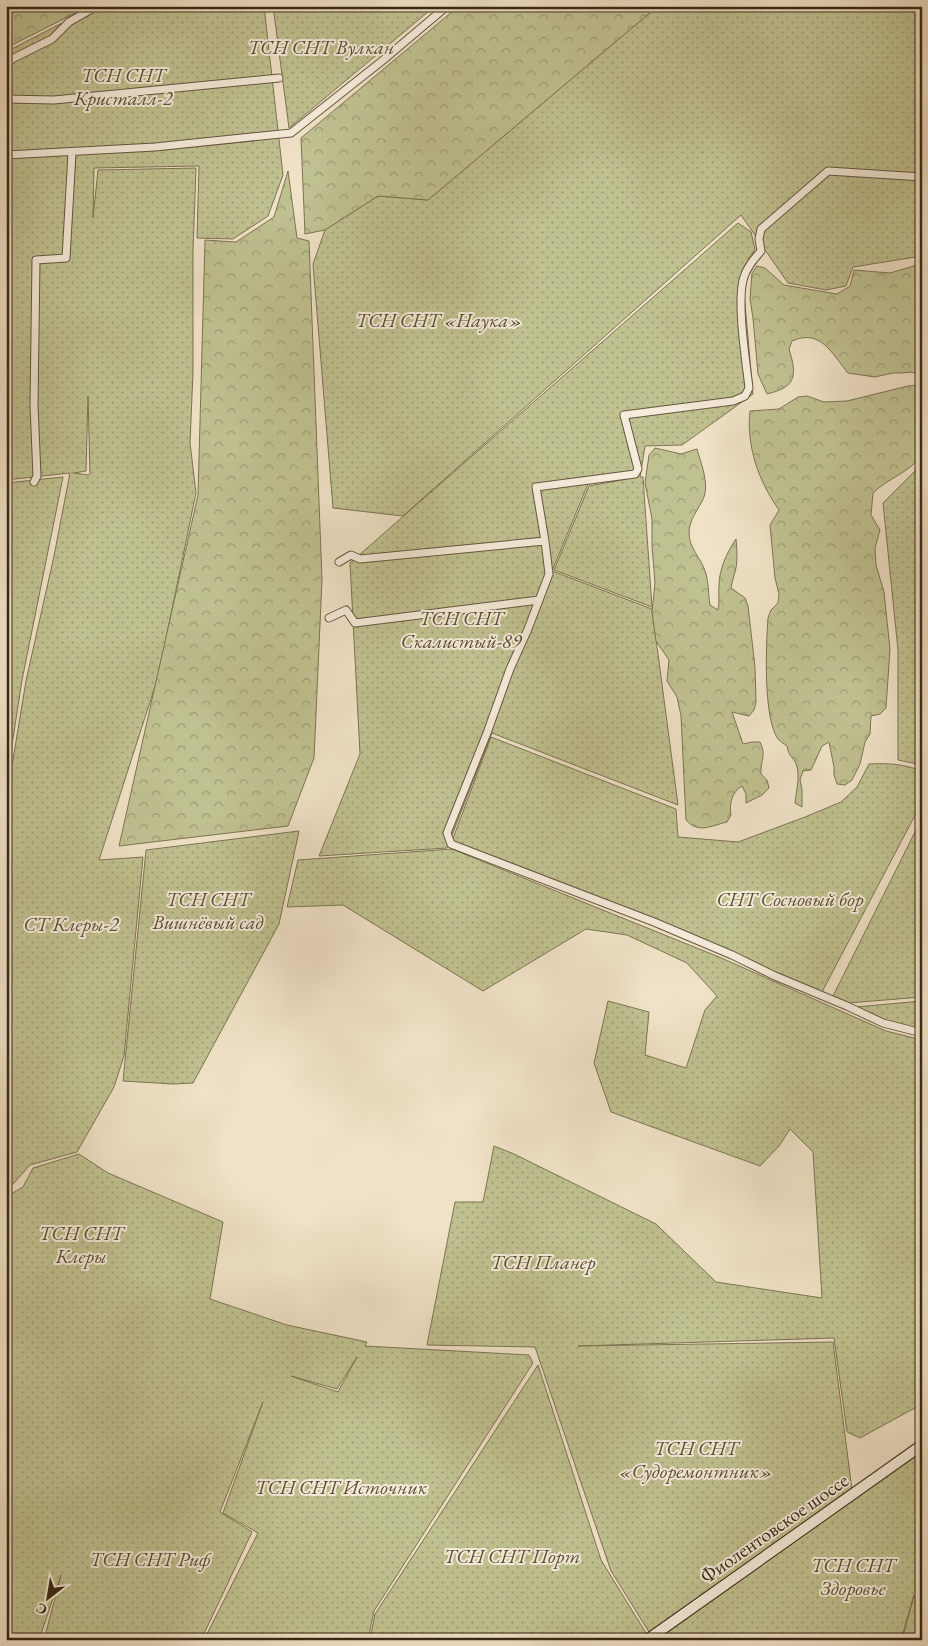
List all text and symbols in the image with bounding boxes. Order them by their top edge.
park label: ТСН СНТ Вулкан [248,34,394,60]
park label: ТСН СНТ Кристалл-2 [73,62,174,111]
park label: ТСН СНТ «Наука» [356,307,522,333]
park label: ТСН СНТ Скалистый-89 [401,605,523,654]
park label: ТСН СНТ Вишнёвый сад [152,886,263,935]
park label: СНТ Сосновый бор [716,886,864,912]
park label: СТ Клеры-2 [23,911,120,937]
park label: ТСН СНТ Клеры [39,1220,126,1269]
park label: ТСН Планер [490,1249,596,1275]
park label: ТСН СНТ «Судоремонтник» [619,1435,773,1484]
street label: Фиолентовское шоссе [695,1467,853,1589]
park label: ТСН СНТ Источник [255,1474,428,1500]
park label: ТСН СНТ Порт [444,1543,580,1569]
park label: ТСН СНТ Риф [90,1546,212,1572]
park label: ТСН СНТ Здоровье [811,1552,898,1601]
north arrow [22,1574,72,1624]
text: С [32,1599,50,1619]

